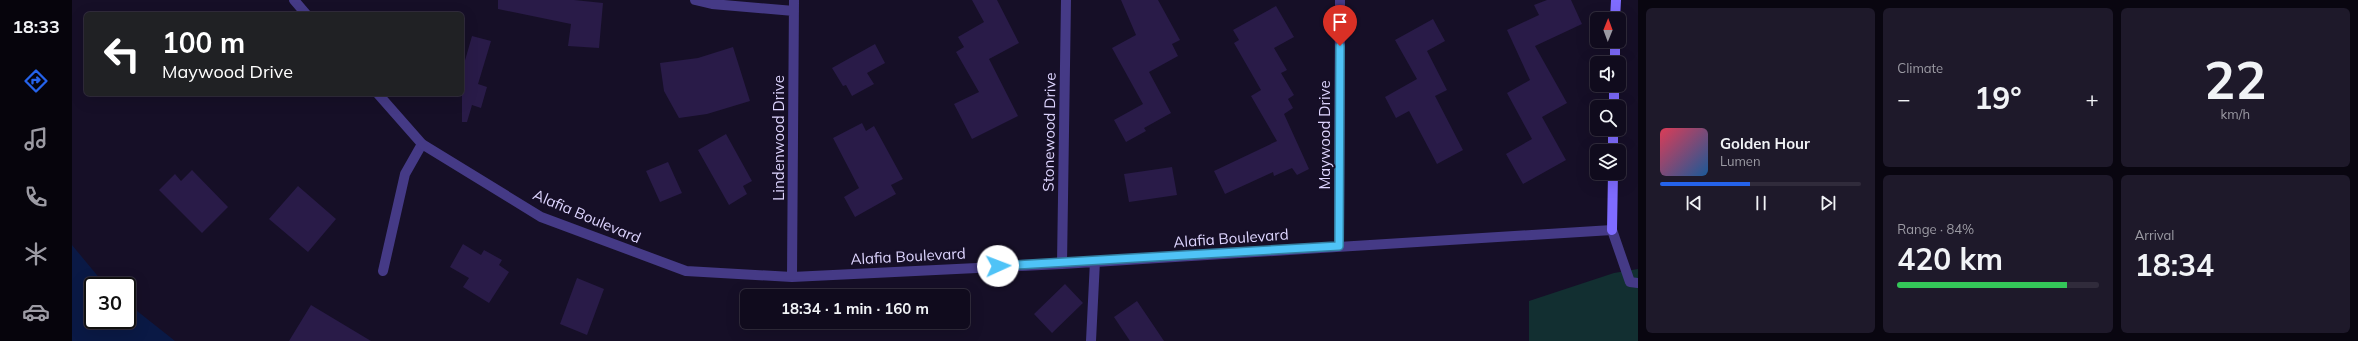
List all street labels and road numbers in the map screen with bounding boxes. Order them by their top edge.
street label: Stonewood Drive [1038,72,1060,192]
street label: Lindenwood Drive [769,75,788,201]
street label: Maywood Drive [1315,80,1334,190]
street label: Alafia Boulevard [530,185,644,247]
street label: Alafia Boulevard [1173,225,1289,251]
street label: Alafia Boulevard [850,243,966,269]

